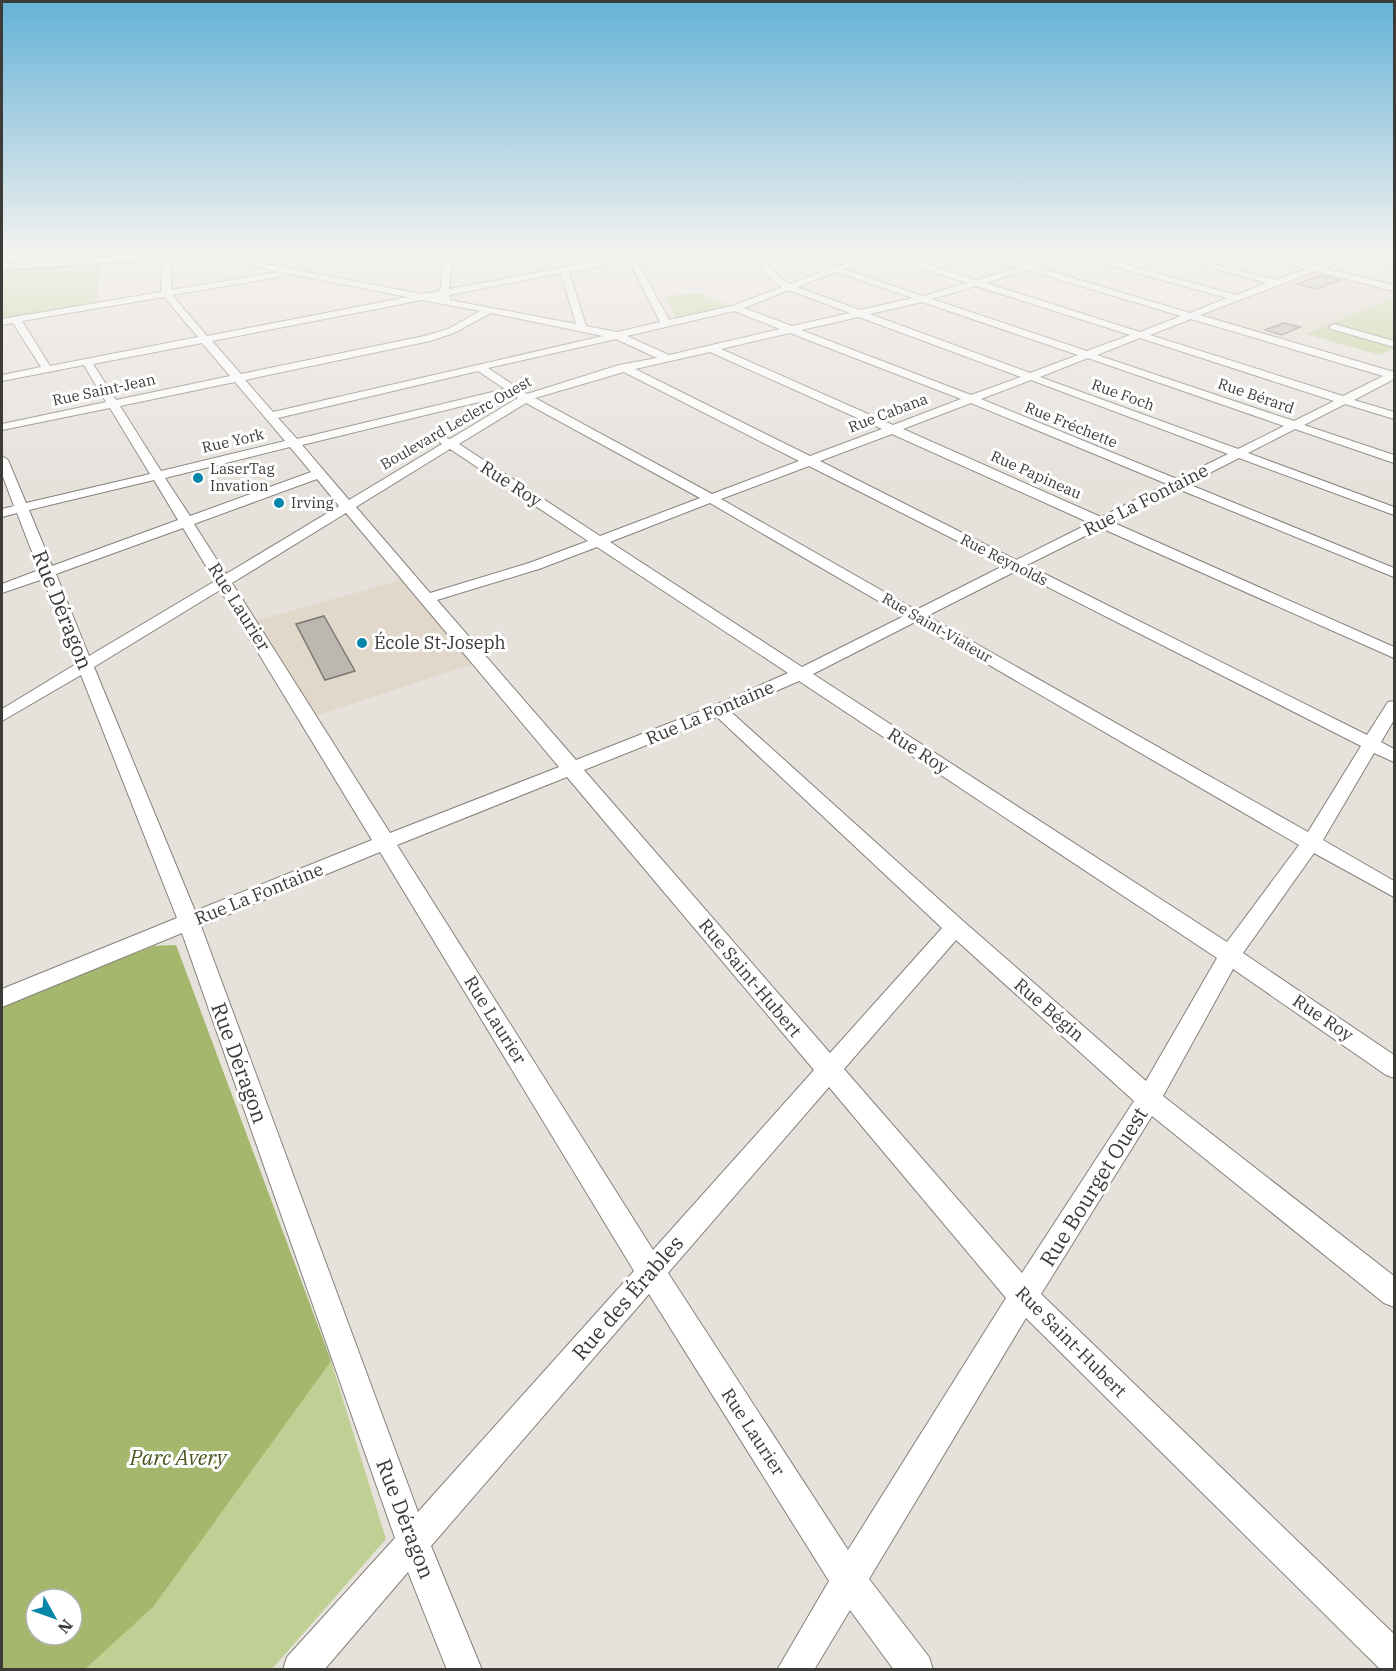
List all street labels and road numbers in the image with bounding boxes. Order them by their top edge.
street label: Rue Saint-Jean [51,369,158,410]
street label: Boulevard Leclerc Ouest [377,372,535,474]
street label: Rue Foch [1089,374,1157,415]
street label: Rue Bérard [1215,374,1297,417]
street label: Rue Cabana [845,389,930,436]
street label: Rue Fréchette [1022,397,1120,452]
street label: Rue York [200,424,266,457]
street label: Rue Papineau [988,446,1084,503]
street label: Rue Roy [476,455,547,512]
street label: Rue La Fontaine [1080,458,1212,541]
street label: Rue Reynolds [957,529,1051,590]
street label: Rue Déragon [26,546,100,673]
street label: Rue Laurier [203,558,276,655]
street label: Rue Saint-Viateur [879,588,996,667]
street label: Rue La Fontaine [642,675,777,750]
street label: Rue Roy [883,722,954,779]
street label: Rue La Fontaine [191,857,327,930]
street label: Rue Saint-Hubert [694,914,807,1042]
street label: Rue Laurier [459,971,532,1068]
street label: Rue Bégin [1009,973,1089,1046]
street label: Rue Roy [1288,989,1358,1046]
street label: Rue Déragon [205,998,275,1127]
street label: Rue Bourget Ouest [1033,1101,1154,1271]
street label: Rue des Érables [565,1229,689,1366]
street label: Rue Saint-Hubert [1011,1281,1132,1402]
street label: Rue Laurier [717,1384,790,1480]
street label: Rue Déragon [370,1455,442,1583]

